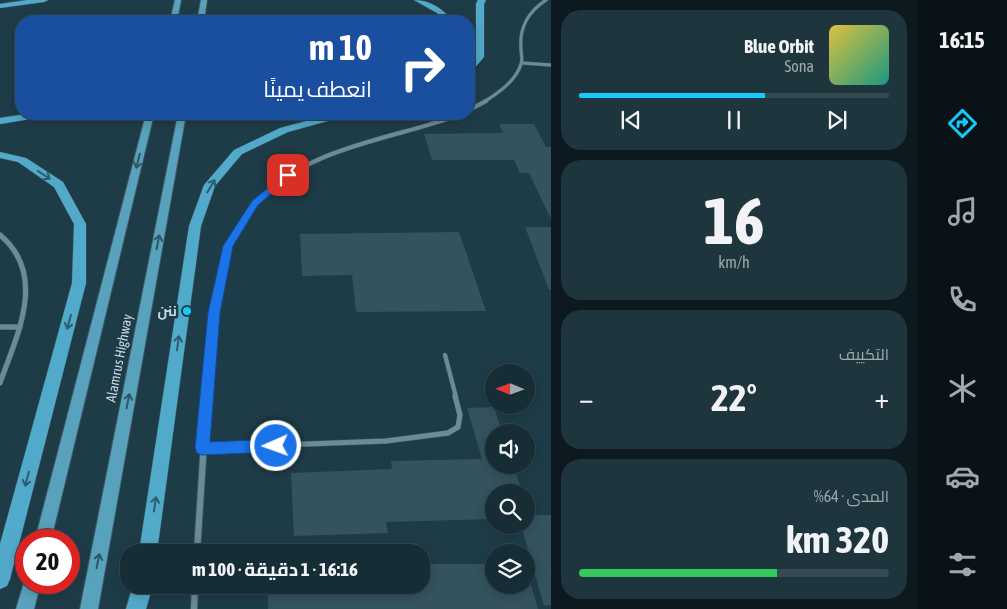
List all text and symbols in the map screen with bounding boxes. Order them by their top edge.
text: 10 m [309,27,372,67]
text: 16:15 [939,27,985,53]
icon: right [390,35,455,100]
text: Blue Orbit [744,35,814,57]
text: Sona [785,57,814,75]
text: انعطف يمينًا [263,76,372,102]
icon: previous [617,106,645,134]
icon: pause [720,106,748,134]
icon: next [823,106,851,134]
icon: directions [945,106,980,141]
one-way arrow [133,153,142,169]
pin [267,154,309,196]
icon: arrive [274,161,302,189]
one-way arrow [36,170,50,180]
one-way arrow [207,179,217,193]
text: 16 [703,183,765,258]
icon: music [945,194,980,229]
one-way arrow [154,234,164,250]
text: km/h [718,253,750,271]
icon: phone [945,282,980,317]
place label: ننن [158,303,177,320]
marker: ننن [181,305,193,317]
street label: Alamrus Highway [103,312,135,403]
one-way arrow [63,314,73,330]
one-way arrow [173,336,183,352]
text: التكييف [839,345,889,363]
north arrow [485,364,535,414]
map controls [485,364,535,594]
icon: climate [945,371,980,406]
text: 22° [711,376,757,419]
text: − [579,382,594,414]
text: + [874,382,889,414]
one-way arrow [124,394,134,410]
position arrow [249,419,301,471]
button: sound [485,424,535,474]
icon: car [945,459,980,494]
one-way arrow [21,471,31,487]
button: search [485,484,535,534]
text: المدى · 64% [814,487,889,505]
one-way arrow [150,497,160,513]
text: 320 km [786,518,889,561]
speed limit sign: 20 [15,529,80,594]
button: layers [485,544,535,594]
icon: filters [945,547,980,582]
one-way arrow [94,553,104,569]
text: 16:16 · 1 دقيقة · 100 m [192,558,358,580]

